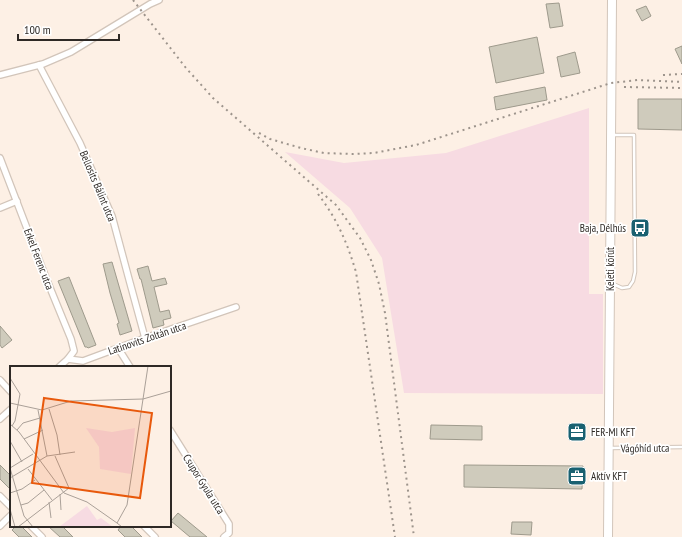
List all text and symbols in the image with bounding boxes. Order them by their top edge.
scale bar [18,16,119,42]
text: 100 m [24,22,51,37]
street label: Bellosits Bálint utca [77,149,119,223]
bus stop icon: Baja, Délhús [629,217,651,239]
place label: Baja, Délhús [580,221,626,235]
street label: Erkel Ferenc utca [21,226,57,292]
street label: Keleti körút [603,247,617,291]
street label: Latinovits Zoltán utca [106,318,188,358]
inset map [10,366,171,527]
office icon: FER-MI KFT [566,421,588,443]
place label: FER-MI KFT [591,425,635,439]
street label: Vágóhíd utca [619,441,670,455]
street label: Csupor Gyula utca [180,451,228,517]
office icon: Aktív KFT [566,465,588,487]
place label: Aktív KFT [591,469,627,483]

